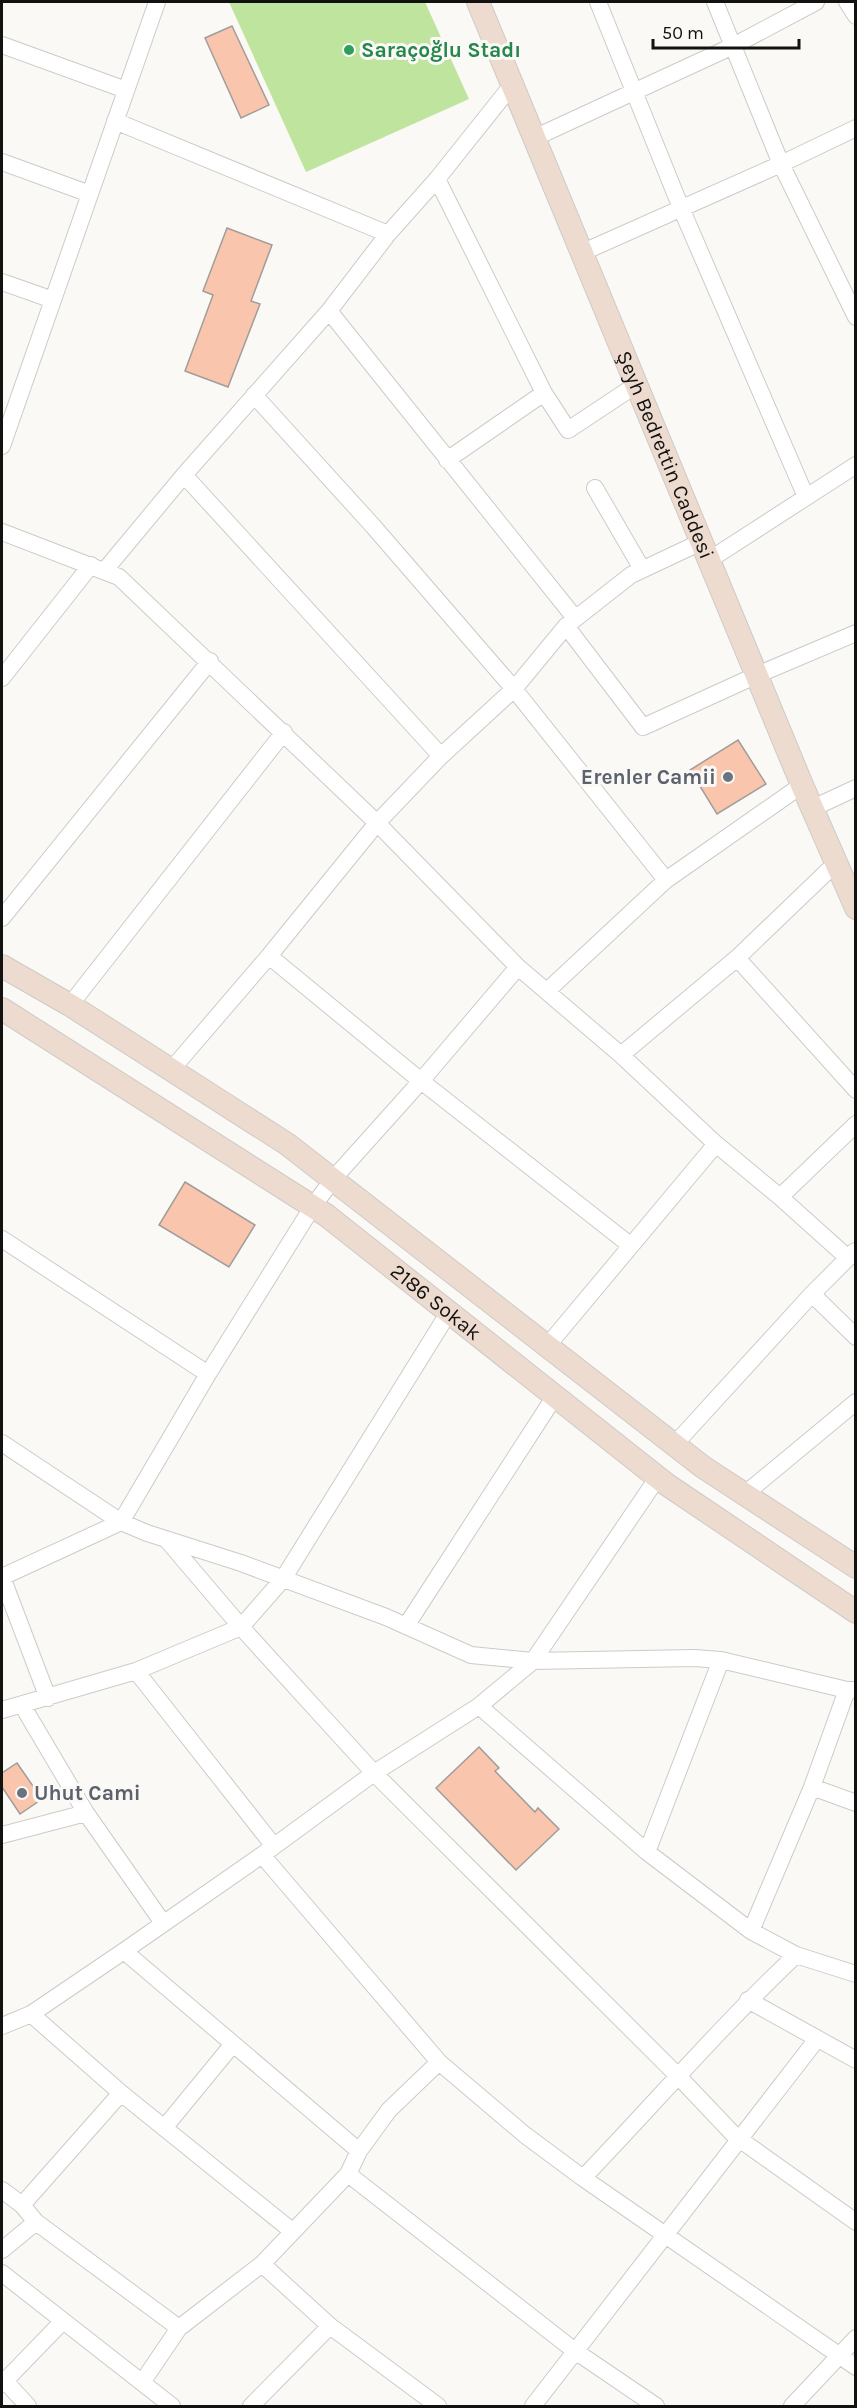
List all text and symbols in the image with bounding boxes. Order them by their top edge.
scale bar [653,12,798,50]
text: 50 m [662,22,704,44]
place label: Saraçoğlu Stadı [361,38,521,62]
marker: Saraçoğlu Stadı [342,43,356,57]
street label: Şeyh Bedrettin Caddesi [612,347,719,562]
place label: Erenler Camii [581,765,716,789]
marker: Erenler Camii [721,770,735,784]
street label: 2186 Sokak [386,1259,486,1345]
place label: Uhut Cami [34,1781,141,1805]
marker: Uhut Cami [15,1786,29,1800]

